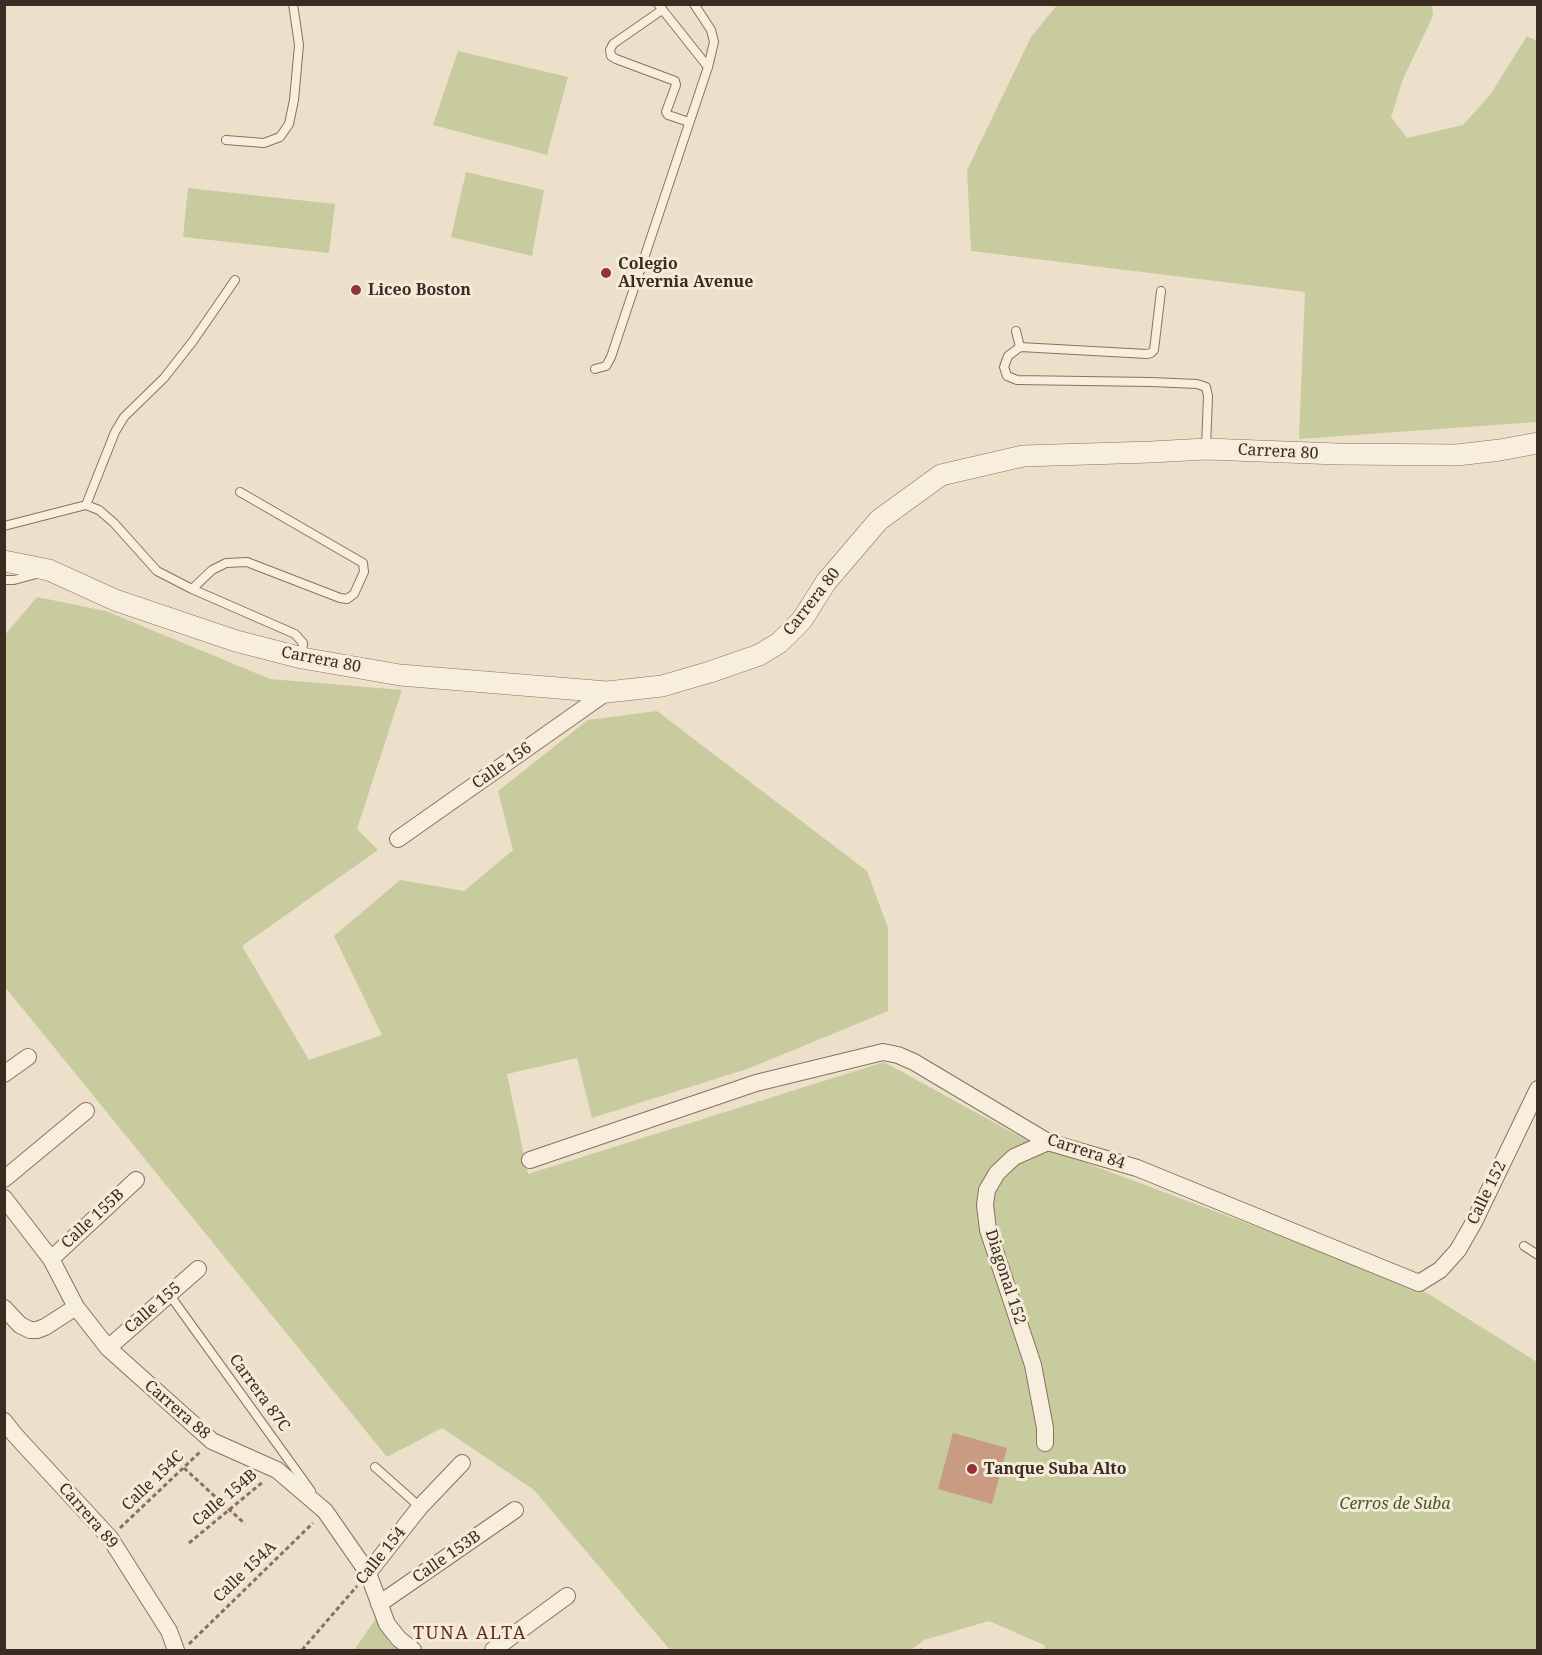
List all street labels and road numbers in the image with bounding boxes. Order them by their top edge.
street label: Carrera 80 [1237,440,1319,464]
street label: Carrera 80 [780,564,844,640]
street label: Carrera 80 [280,643,362,677]
street label: Calle 156 [469,739,535,793]
street label: Carrera 84 [1045,1130,1127,1174]
street label: Calle 152 [1463,1158,1511,1228]
street label: Calle 155B [58,1185,128,1253]
street label: Diagonal 152 [981,1227,1029,1327]
street label: Calle 155 [121,1278,185,1338]
street label: Carrera 87C [225,1351,293,1435]
street label: Carrera 88 [140,1376,214,1444]
street label: Calle 154C [118,1447,188,1515]
street label: Calle 154B [189,1465,261,1531]
street label: Carrera 89 [54,1479,122,1553]
street label: Calle 154 [352,1523,410,1589]
street label: Calle 153B [409,1527,485,1587]
street label: Calle 154A [210,1537,280,1607]

